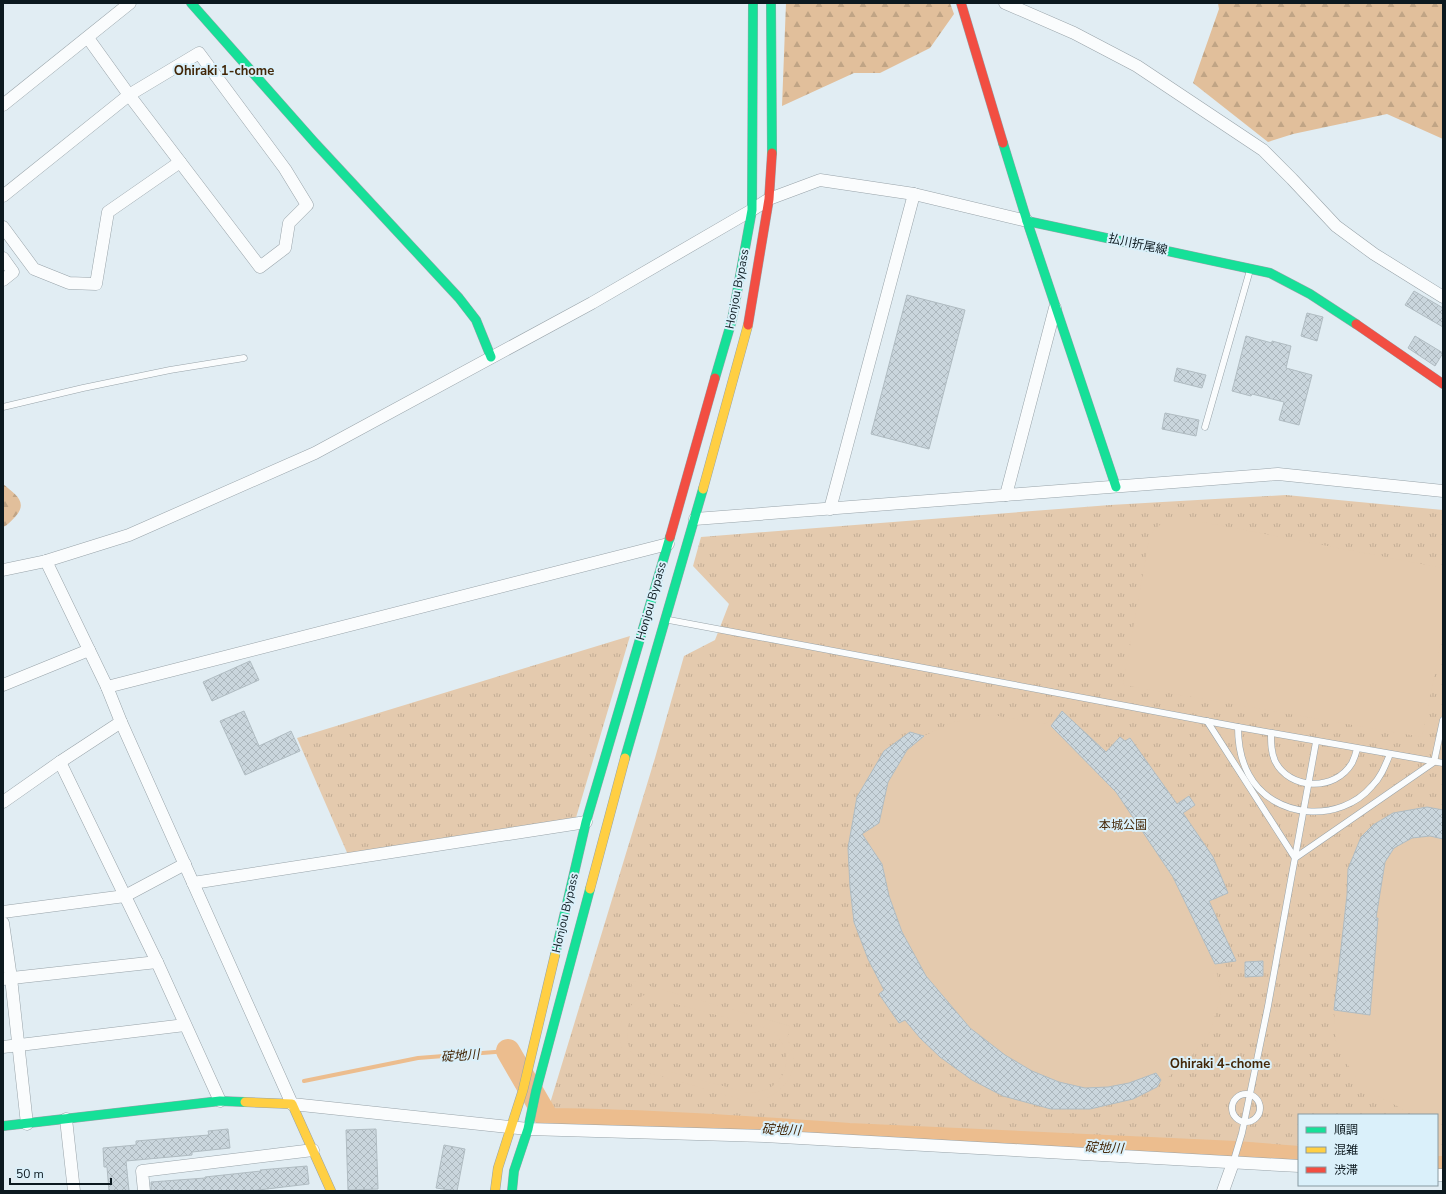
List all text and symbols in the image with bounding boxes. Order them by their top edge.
district label: Ohiraki 1-chome [174,62,274,80]
street label: 払川折尾線 [1107,230,1169,258]
street label: Honjou Bypass [721,247,753,330]
street label: Honjou Bypass [632,560,670,642]
park label: 本城公園 [1099,817,1147,833]
street label: Honjou Bypass [548,871,582,954]
water label: 碇地川 [440,1046,482,1066]
district label: Ohiraki 4-chome [1170,1055,1270,1073]
legend [1298,1114,1438,1186]
water label: 碇地川 [761,1120,803,1140]
text: 順調 [1334,1122,1358,1138]
water label: 碇地川 [1084,1138,1126,1158]
text: 混雑 [1334,1142,1358,1158]
scale bar [10,1160,111,1186]
text: 渋滞 [1334,1162,1358,1178]
text: 50 m [16,1166,44,1182]

